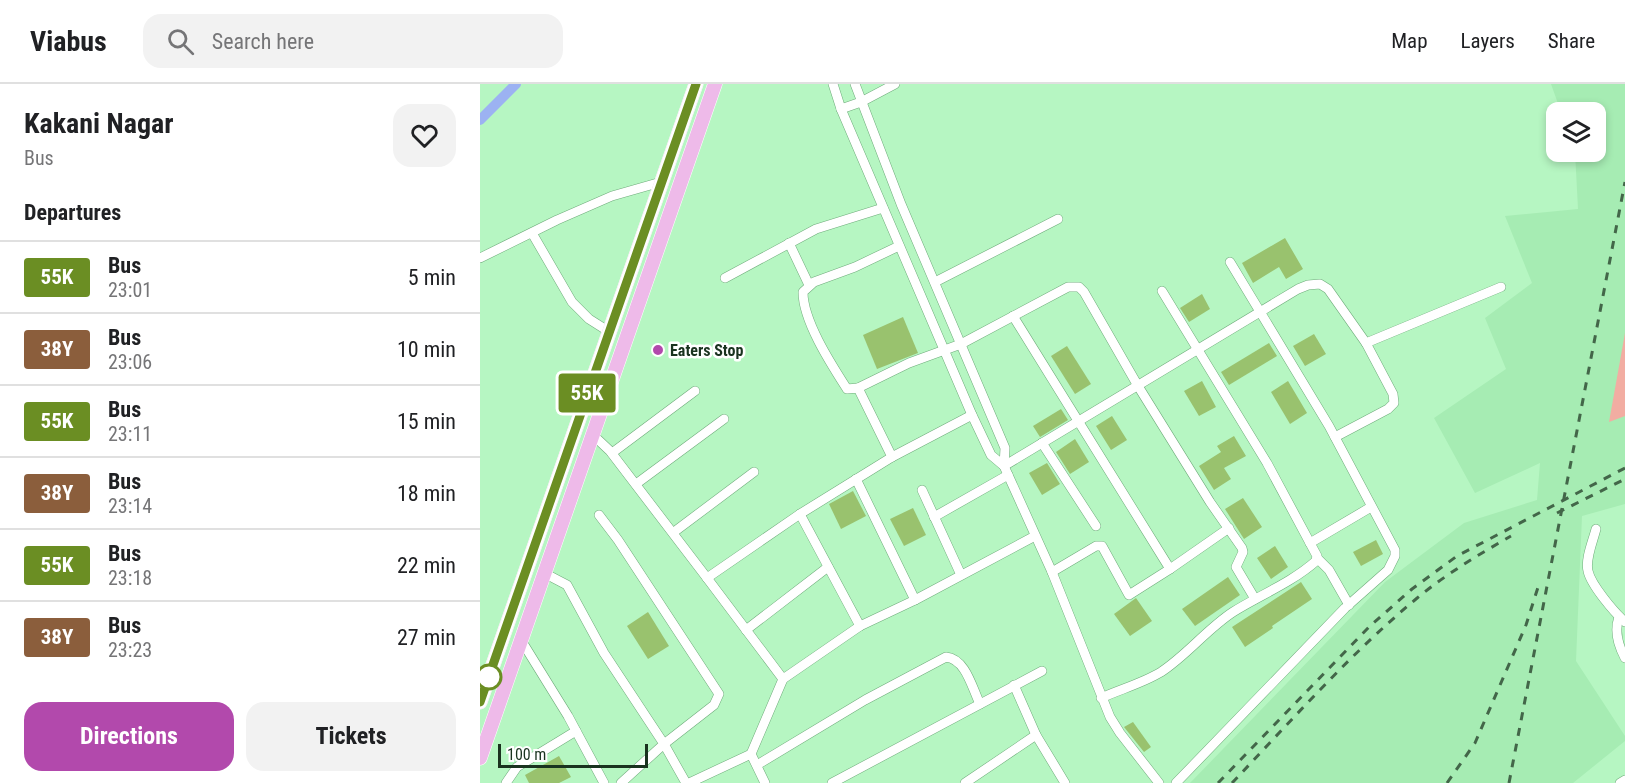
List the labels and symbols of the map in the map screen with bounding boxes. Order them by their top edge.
place label: Eaters Stop [670,341,743,360]
marker: Eaters Stop [651,343,665,357]
line badge: 55K [552,374,622,412]
unlabelled marker [476,664,502,690]
scale bar [498,741,648,768]

